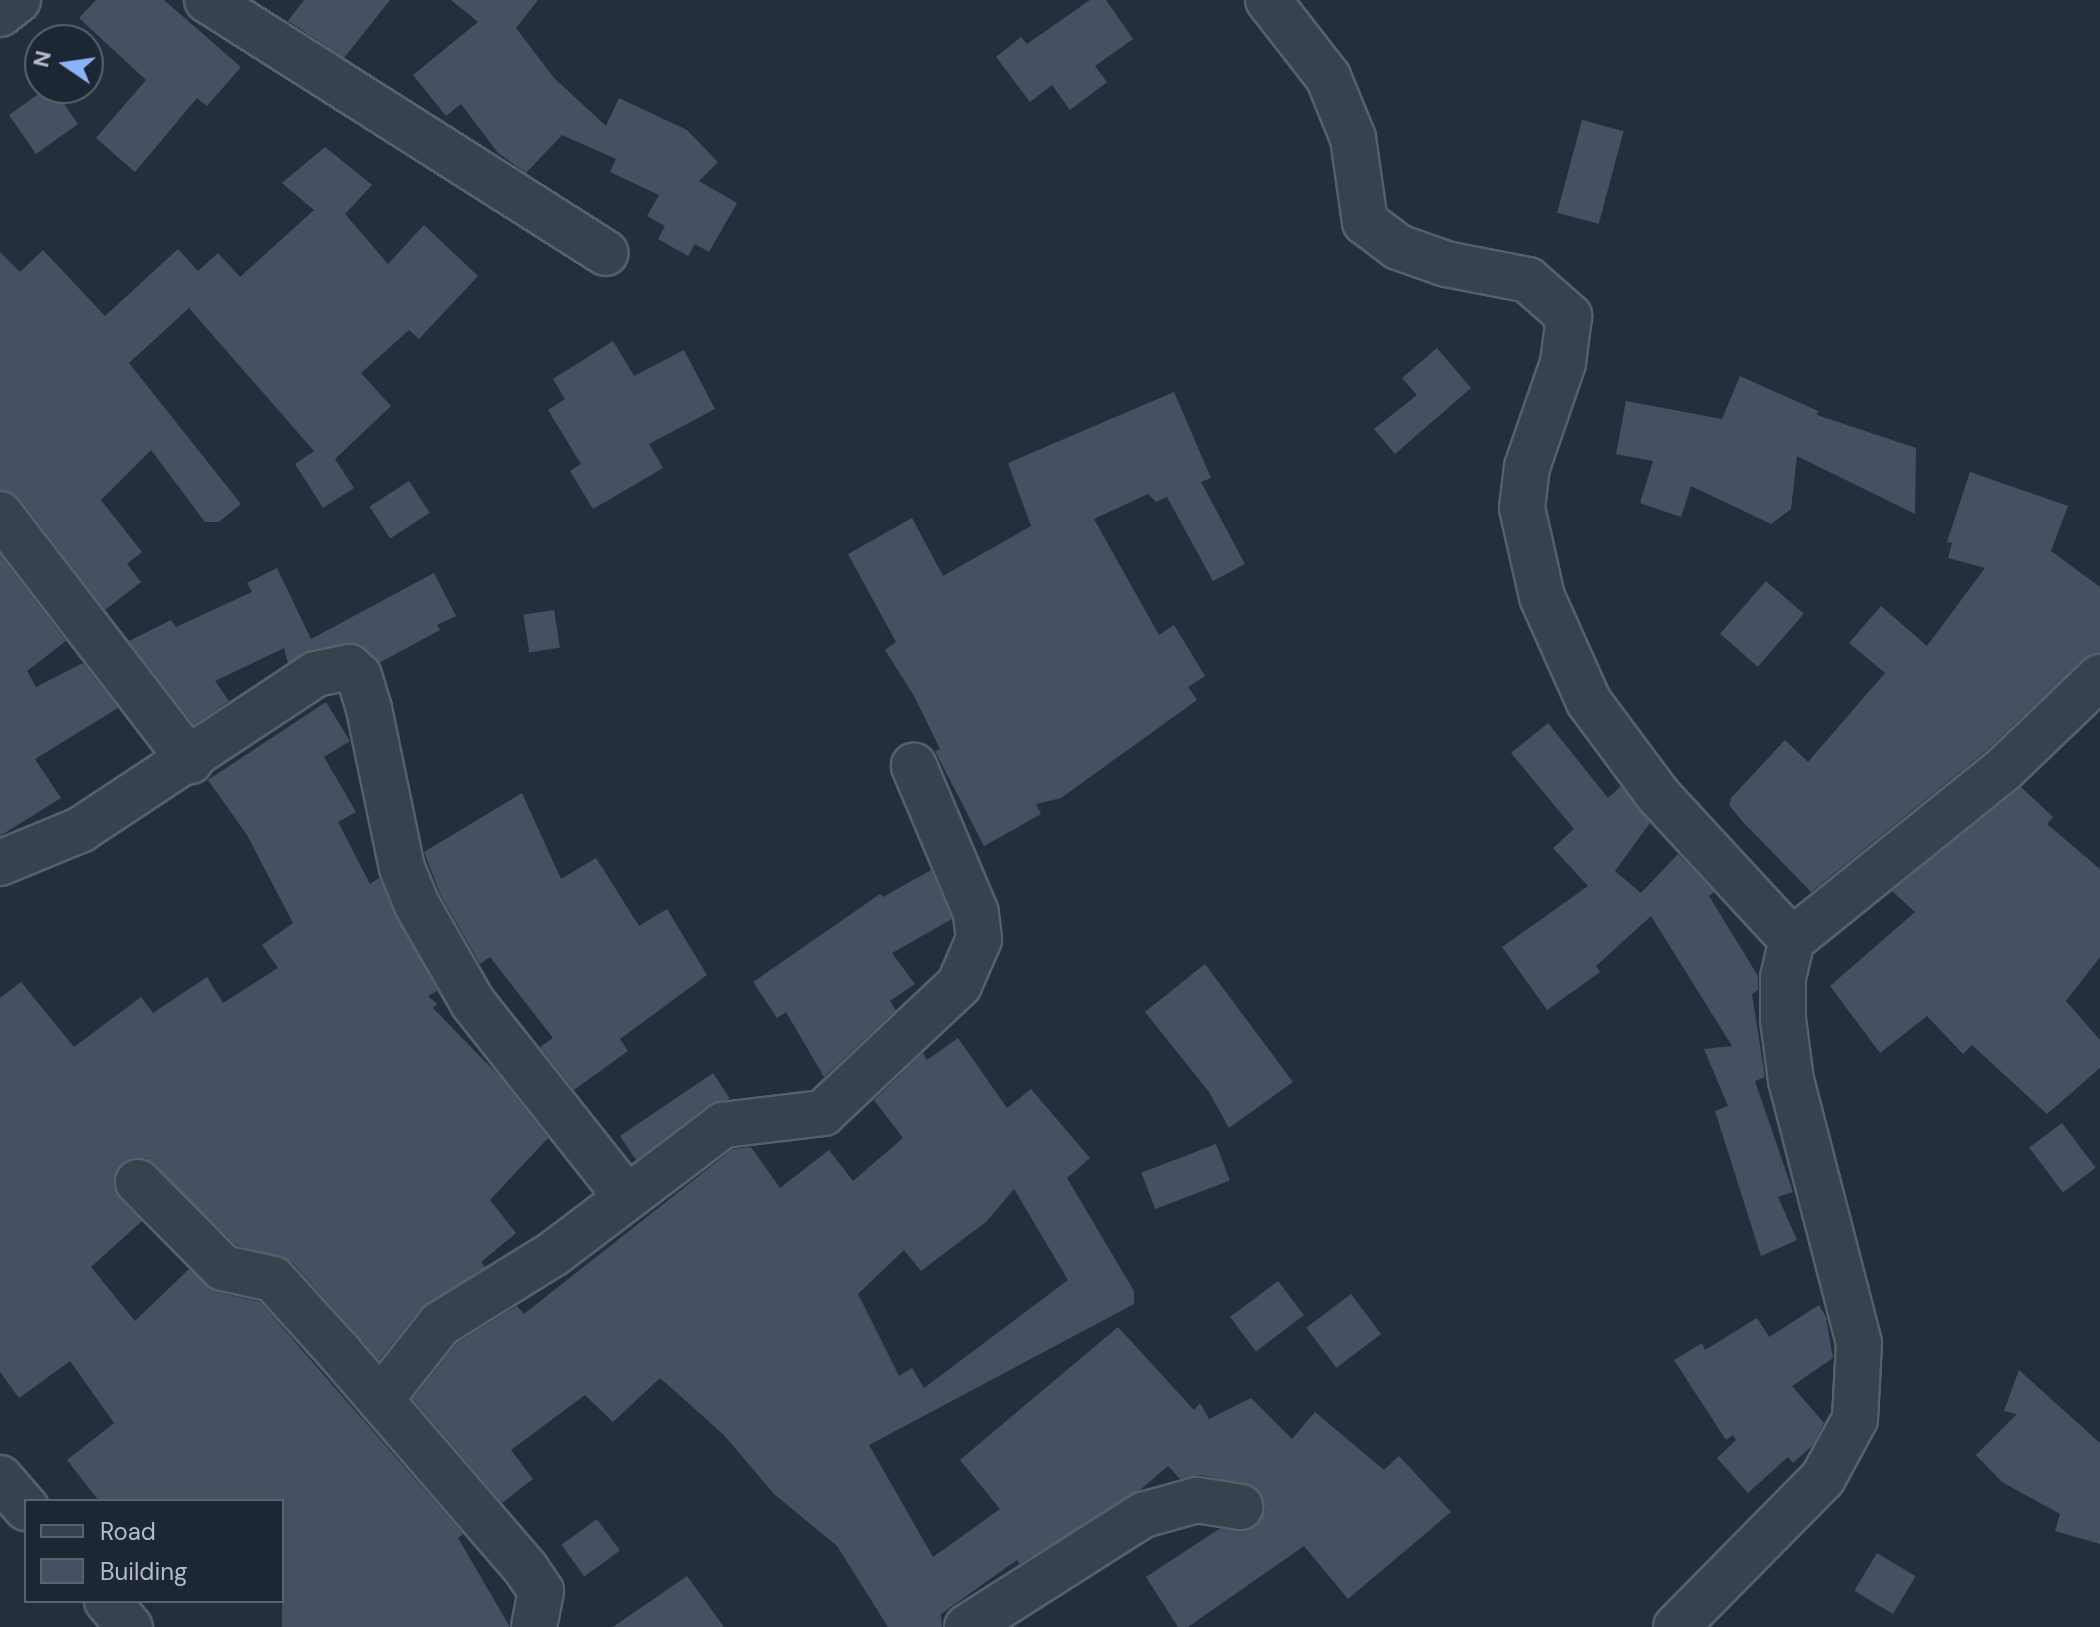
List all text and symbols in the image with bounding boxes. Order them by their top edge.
north arrow [24,24,104,104]
text: N [26,48,58,70]
legend [24,1499,284,1603]
text: Road [100,1516,156,1547]
text: Building [100,1556,187,1587]

